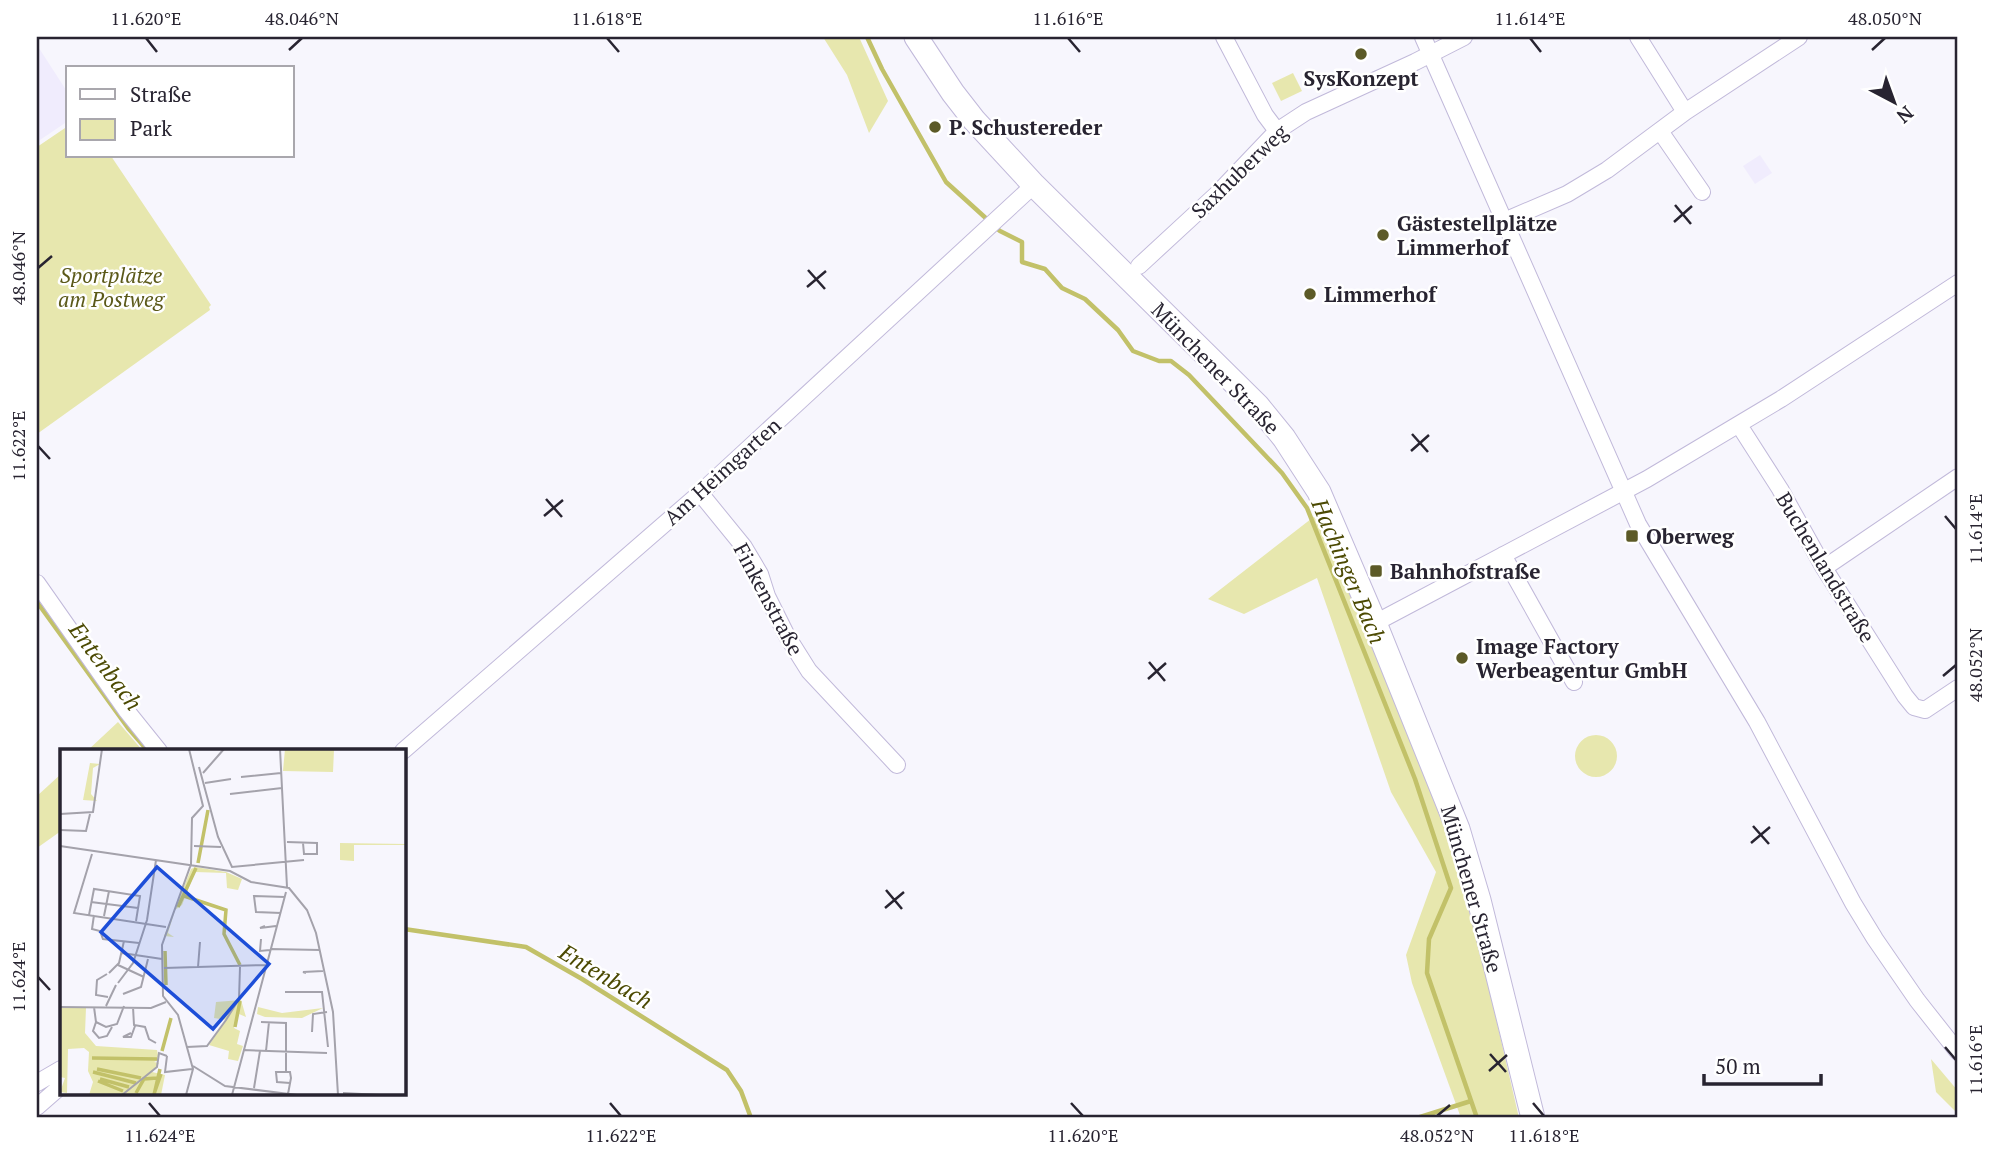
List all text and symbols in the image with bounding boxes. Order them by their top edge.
text: 11.620°E [110,6,182,30]
text: 48.046°N [265,6,339,30]
text: 11.618°E [571,6,643,30]
text: 11.616°E [1032,6,1104,30]
text: 11.614°E [1494,6,1566,30]
text: 48.050°N [1848,6,1922,30]
marker: SysKonzept [1353,46,1369,62]
place label: SysKonzept [1303,64,1419,92]
legend [66,66,294,158]
north arrow [1858,66,1928,136]
text: Straße [130,80,192,108]
text: N [1891,101,1919,130]
place label: P. Schustereder [949,113,1102,141]
text: Park [130,114,172,142]
street label: Saxhuberweg [1185,117,1294,224]
marker: P. Schustereder [927,119,943,135]
place label: Gästestellplätze Limmerhof [1397,209,1557,261]
marker: Gästestellplätze Limmerhof [1375,227,1391,243]
text: 48.046°N [6,231,30,305]
park label: Sportplätze am Postweg [58,261,166,313]
place label: Limmerhof [1324,280,1438,308]
marker: Limmerhof [1302,286,1318,302]
street label: Münchener Straße [1146,296,1286,440]
text: 11.622°E [6,410,30,482]
street label: Am Heimgarten [657,411,787,531]
street label: Buchenlandstraße [1770,487,1882,647]
water label: Hachinger Bach [1304,493,1394,648]
text: 11.614°E [1963,493,1987,565]
place label: Oberweg [1646,522,1735,550]
marker: Oberweg [1624,528,1640,544]
street label: Finkenstraße [728,538,810,660]
place label: Bahnhofstraße [1390,557,1541,585]
marker: Bahnhofstraße [1368,563,1384,579]
water label: Entenbach [62,615,150,717]
text: 48.052°N [1963,628,1987,702]
place label: Image Factory Werbeagentur GmbH [1476,632,1687,684]
marker: Image Factory Werbeagentur GmbH [1454,650,1470,666]
inset map [60,749,406,1096]
street label: Münchener Straße [1435,802,1509,976]
water label: Entenbach [553,936,658,1016]
text: 11.624°E [6,941,30,1013]
text: 11.616°E [1963,1024,1987,1096]
scale bar [1704,1043,1822,1087]
text: 50 m [1715,1052,1761,1080]
text: 11.624°E [124,1123,196,1147]
text: 11.622°E [585,1123,657,1147]
text: 11.620°E [1047,1123,1119,1147]
text: 48.052°N [1400,1123,1474,1147]
text: 11.618°E [1508,1123,1580,1147]

